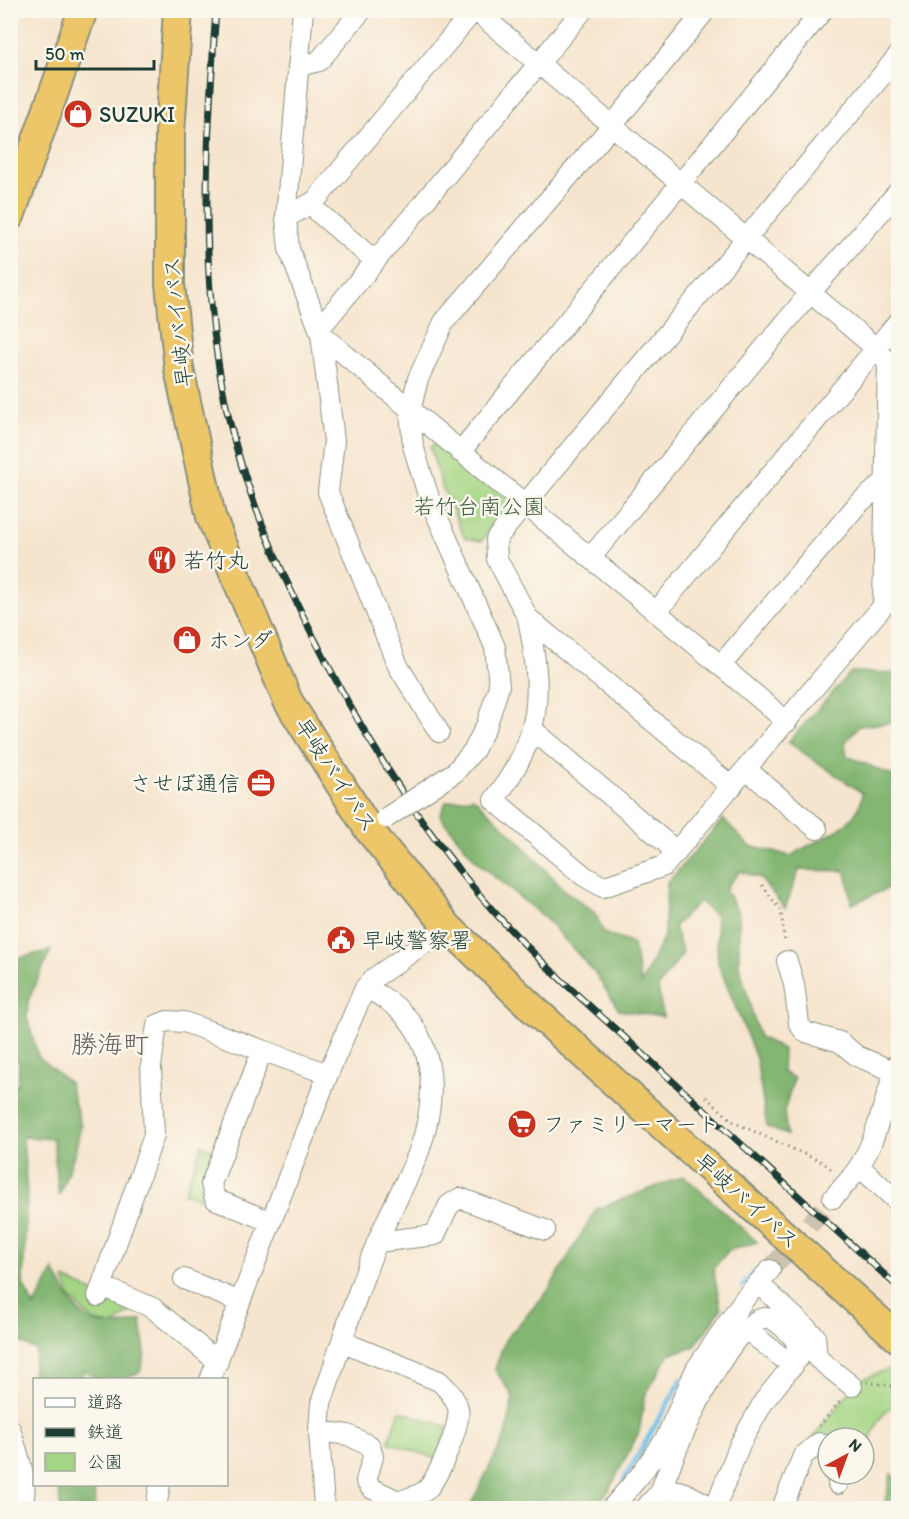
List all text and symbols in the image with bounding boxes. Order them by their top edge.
scale bar [36,33,154,71]
text: 50 m [45,43,85,65]
shop icon: SUZUKI [62,98,94,130]
place label: SUZUKI [99,101,175,128]
street label: 早岐バイパス [158,255,198,389]
park label: 若竹台南公園 [413,493,545,520]
restaurant icon: 若竹丸 [146,544,178,576]
place label: 若竹丸 [183,547,249,574]
shop icon: ホンダ [171,624,203,656]
place label: ホンダ [208,627,273,654]
street label: 早岐バイパス [289,712,383,838]
office icon: させぼ通信 [245,767,277,799]
place label: させぼ通信 [130,770,240,797]
public building icon: 早岐警察署 [325,924,357,956]
place label: 早岐警察署 [362,927,472,954]
district label: 勝海町 [71,1028,149,1060]
supermarket icon: ファミリーマート [506,1108,538,1140]
place label: ファミリーマート [543,1111,719,1138]
street label: 早岐バイパス [689,1147,805,1255]
legend [33,1378,228,1486]
text: 道路 [87,1391,123,1413]
text: 鉄道 [87,1421,123,1443]
north arrow [816,1426,876,1486]
text: N [845,1434,866,1456]
text: 公園 [87,1451,123,1473]

